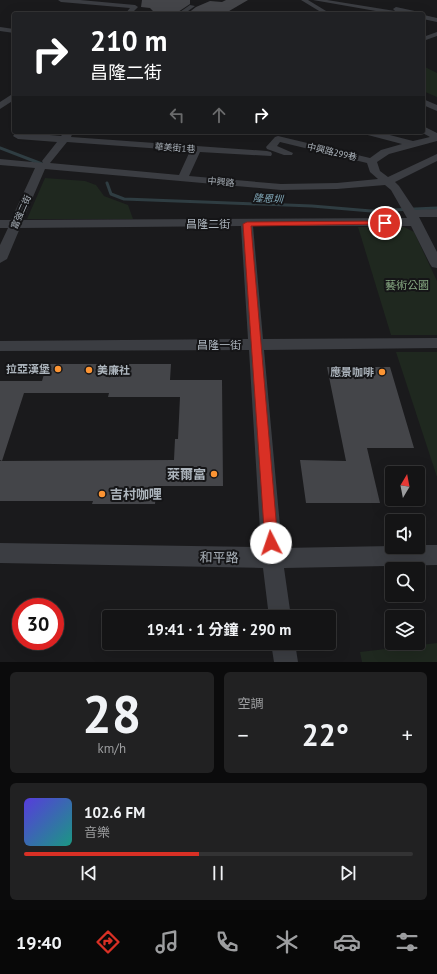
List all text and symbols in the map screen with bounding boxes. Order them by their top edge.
text: 210 m [90,22,167,59]
icon: right [24,28,76,80]
text: 昌隆二街 [90,61,162,84]
icon: left [166,104,188,126]
icon: ahead [208,104,230,126]
icon: right [250,104,272,126]
street label: 中興路299巷 [306,140,358,163]
street label: 華美街1巷 [154,141,196,154]
street label: 中興路 [207,175,235,188]
water label: 隆恩圳 [253,191,285,206]
street label: 富強二街 [8,193,33,230]
pin [368,206,402,240]
icon: arrive [374,212,396,234]
street label: 昌隆二街 [186,217,230,231]
park label: 藝術公園 [385,278,429,292]
street label: 昌隆一街 [197,338,241,352]
place label: 拉亞漢堡 [6,362,50,376]
place label: 美廉社 [97,363,130,377]
marker: 拉亞漢堡 [53,364,63,374]
marker: 美廉社 [84,365,94,375]
place label: 應景咖啡 [330,365,374,379]
marker: 應景咖啡 [377,367,387,377]
place label: 萊爾富 [167,466,206,483]
north arrow [385,466,425,506]
map controls [385,466,425,650]
marker: 萊爾富 [209,469,219,479]
place label: 吉村咖哩 [110,486,162,503]
marker: 吉村咖哩 [97,489,107,499]
button: sound [385,514,425,554]
position arrow [250,522,292,564]
street label: 和平路 [199,549,239,566]
button: search [385,562,425,602]
speed limit sign: 30 [12,598,64,650]
button: layers [385,610,425,650]
text: 19:41 · 1 分鐘 · 290 m [147,620,291,639]
text: 28 [82,680,141,747]
text: 空調 [238,695,264,712]
text: 22° [302,715,349,754]
text: − [238,721,249,749]
text: + [402,721,413,749]
text: km/h [98,740,126,757]
text: 102.6 FM [84,803,145,822]
text: 音樂 [84,824,110,841]
icon: previous [78,862,100,884]
icon: pause [207,862,229,884]
icon: next [337,862,359,884]
icon: directions [94,928,122,956]
icon: music [153,928,181,956]
icon: phone [213,928,241,956]
icon: climate [273,928,301,956]
icon: car [333,928,361,956]
icon: filters [393,928,421,956]
text: 19:40 [16,931,62,954]

